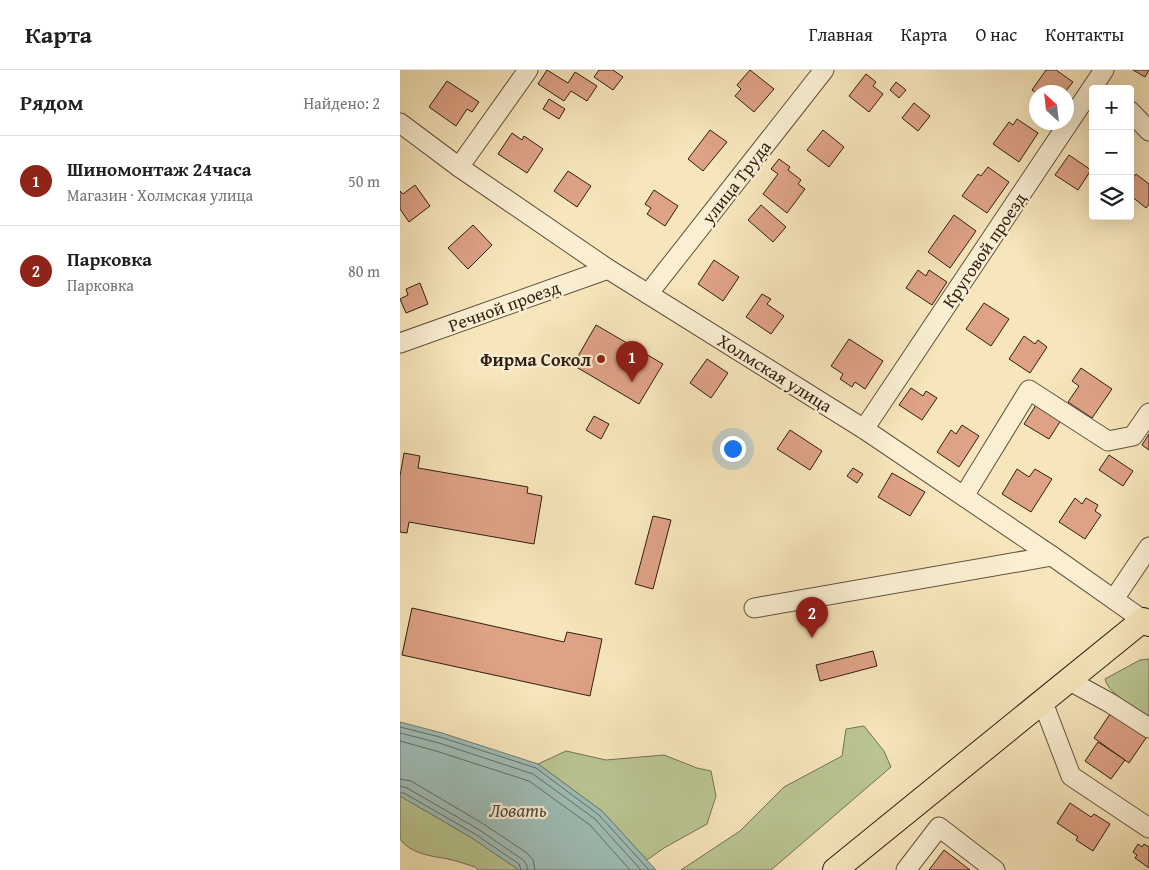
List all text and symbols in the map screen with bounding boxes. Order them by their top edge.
text: Карта [25,17,92,52]
text: Главная [809,21,873,48]
text: Карта [901,21,947,48]
text: О нас [975,21,1017,48]
text: Контакты [1045,21,1124,48]
north arrow [1029,85,1074,130]
map controls [1089,85,1134,220]
button: + [1089,85,1134,130]
text: Рядом [20,87,83,118]
text: Найдено: 2 [303,91,380,115]
button: − [1089,130,1134,175]
street label: улица Труда [694,134,778,230]
text: Шиномонтаж 24часа [67,155,252,183]
text: 1 [32,169,40,193]
text: 50 m [348,169,380,193]
button: layers [1089,175,1134,220]
text: Магазин · Холмская улица [67,183,253,207]
street label: Круговой проезд [935,187,1033,313]
text: Парковка [67,245,152,273]
text: 2 [32,259,40,283]
text: 80 m [348,259,380,283]
text: Парковка [67,273,134,297]
street label: Речной проезд [444,273,564,339]
street label: Холмская улица [712,327,838,419]
pin: 1 [616,341,648,382]
place label: Фирма Сокол [480,346,591,373]
marker: Фирма Сокол [595,353,607,365]
your location [720,436,746,462]
pin: 2 [796,597,828,638]
water label: Ловать [489,796,547,824]

